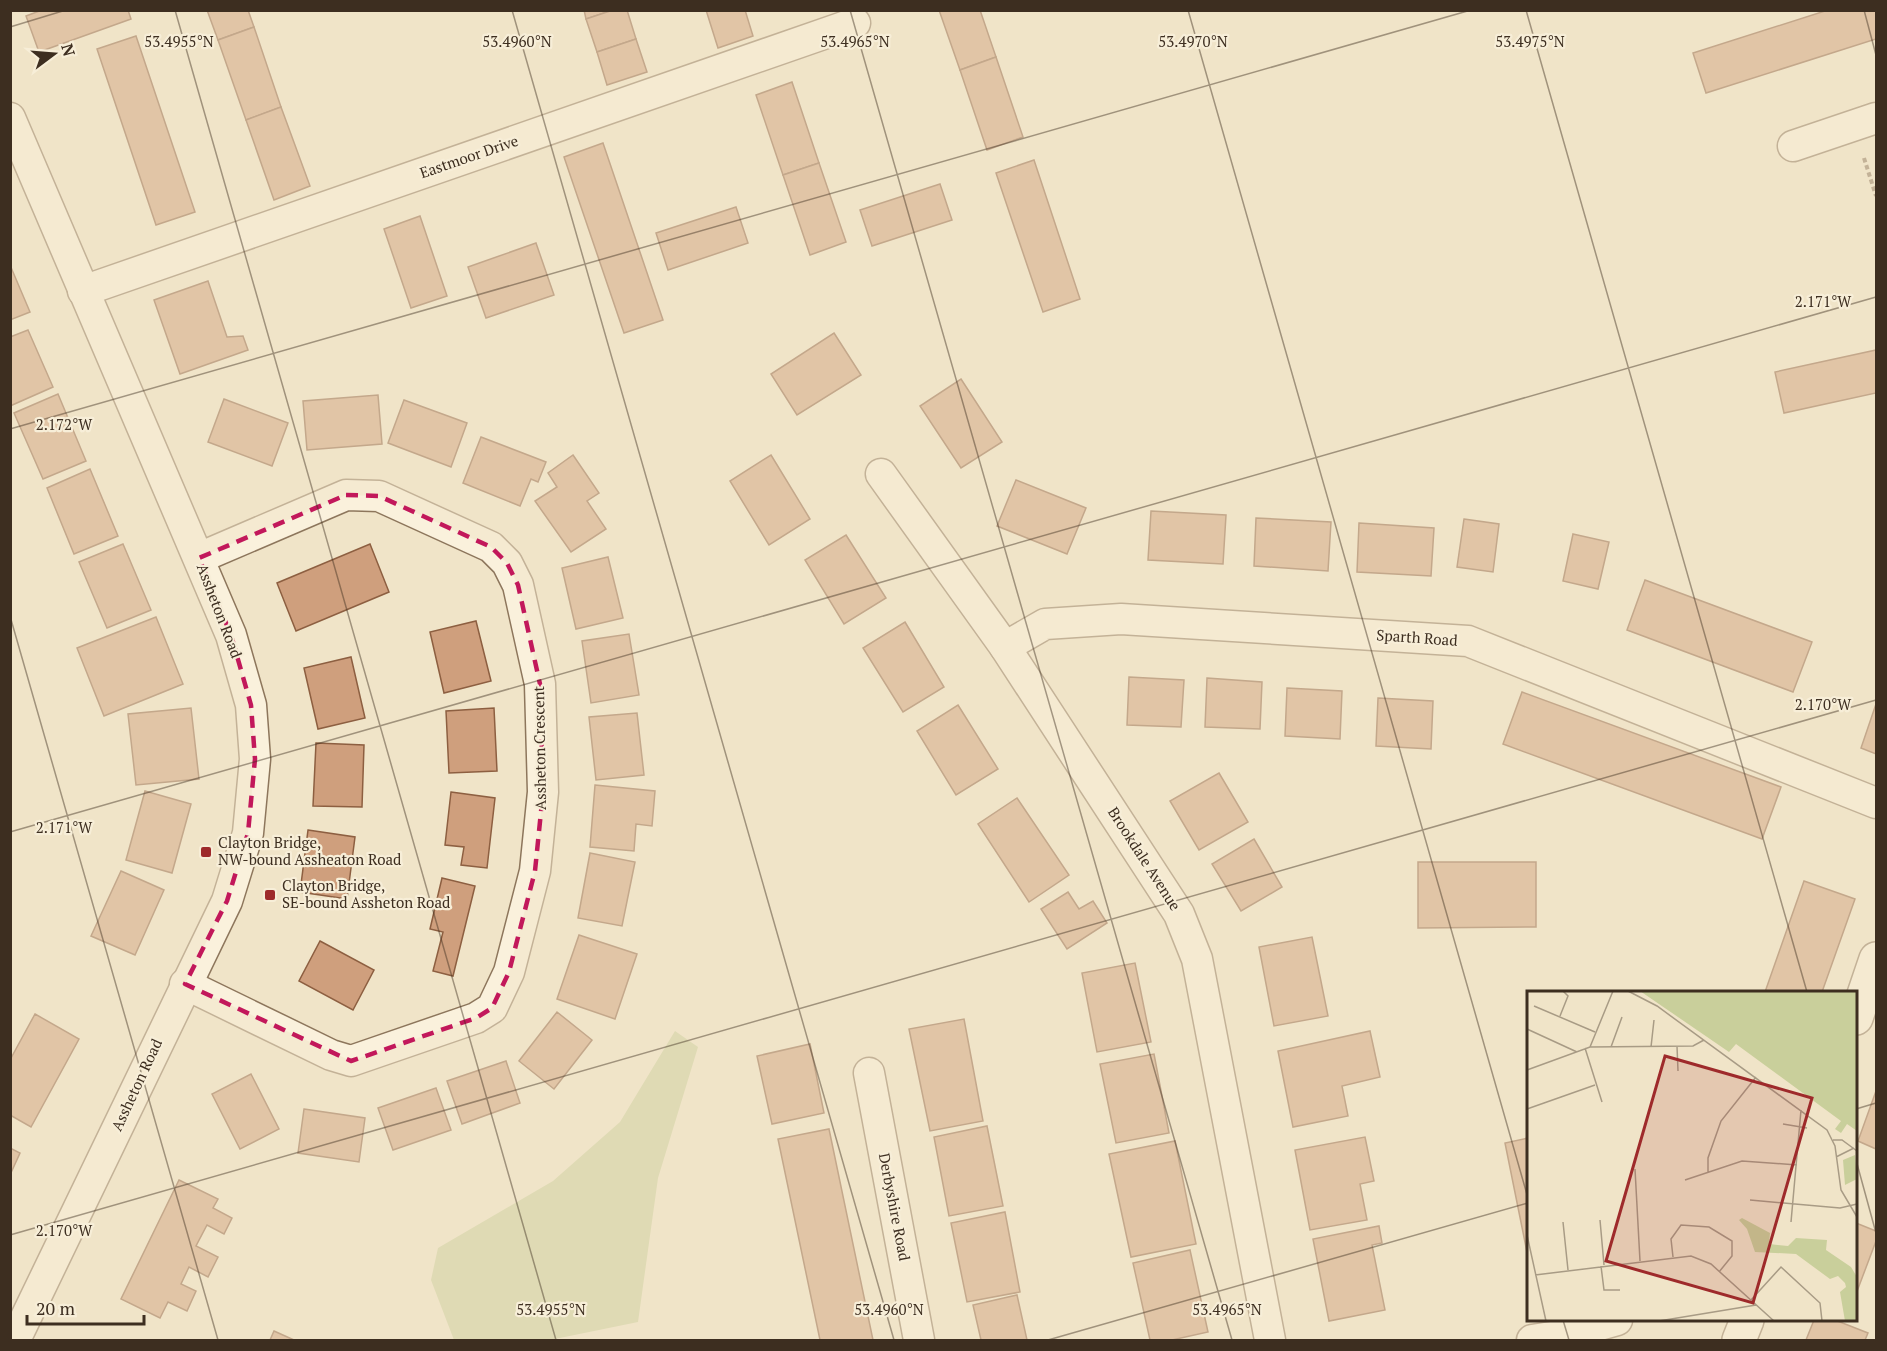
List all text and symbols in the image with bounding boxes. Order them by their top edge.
north arrow [24,24,84,84]
text: 53.4955°N [144,31,214,51]
text: 53.4960°N [482,31,552,51]
text: 53.4965°N [820,31,890,51]
text: 53.4970°N [1158,31,1228,51]
text: 53.4975°N [1495,31,1565,51]
text: N [56,41,81,59]
street label: Eastmoor Drive [417,130,521,182]
text: 2.171°W [1795,291,1852,311]
text: 2.172°W [36,414,93,434]
street label: Assheton Road [193,561,247,661]
street label: Sparth Road [1376,624,1458,650]
street label: Assheton Crescent [528,685,550,810]
text: 2.170°W [1795,694,1852,714]
street label: Brookdale Avenue [1104,803,1186,914]
text: 2.171°W [36,817,93,837]
place label: Clayton Bridge, NW-bound Assheaton Road [218,832,401,869]
marker: Clayton Bridge, NW-bound Assheaton Road [199,845,213,859]
place label: Clayton Bridge, SE-bound Assheton Road [282,875,450,912]
marker: Clayton Bridge, SE-bound Assheton Road [263,888,277,902]
inset map [1527,991,1857,1321]
street label: Assheton Road [106,1035,166,1134]
street label: Derbyshire Road [875,1151,915,1263]
text: 2.170°W [36,1220,93,1240]
scale bar [27,1288,144,1326]
text: 20 m [36,1296,76,1320]
text: 53.4955°N [516,1299,586,1319]
text: 53.4960°N [854,1299,924,1319]
text: 53.4965°N [1192,1299,1262,1319]

